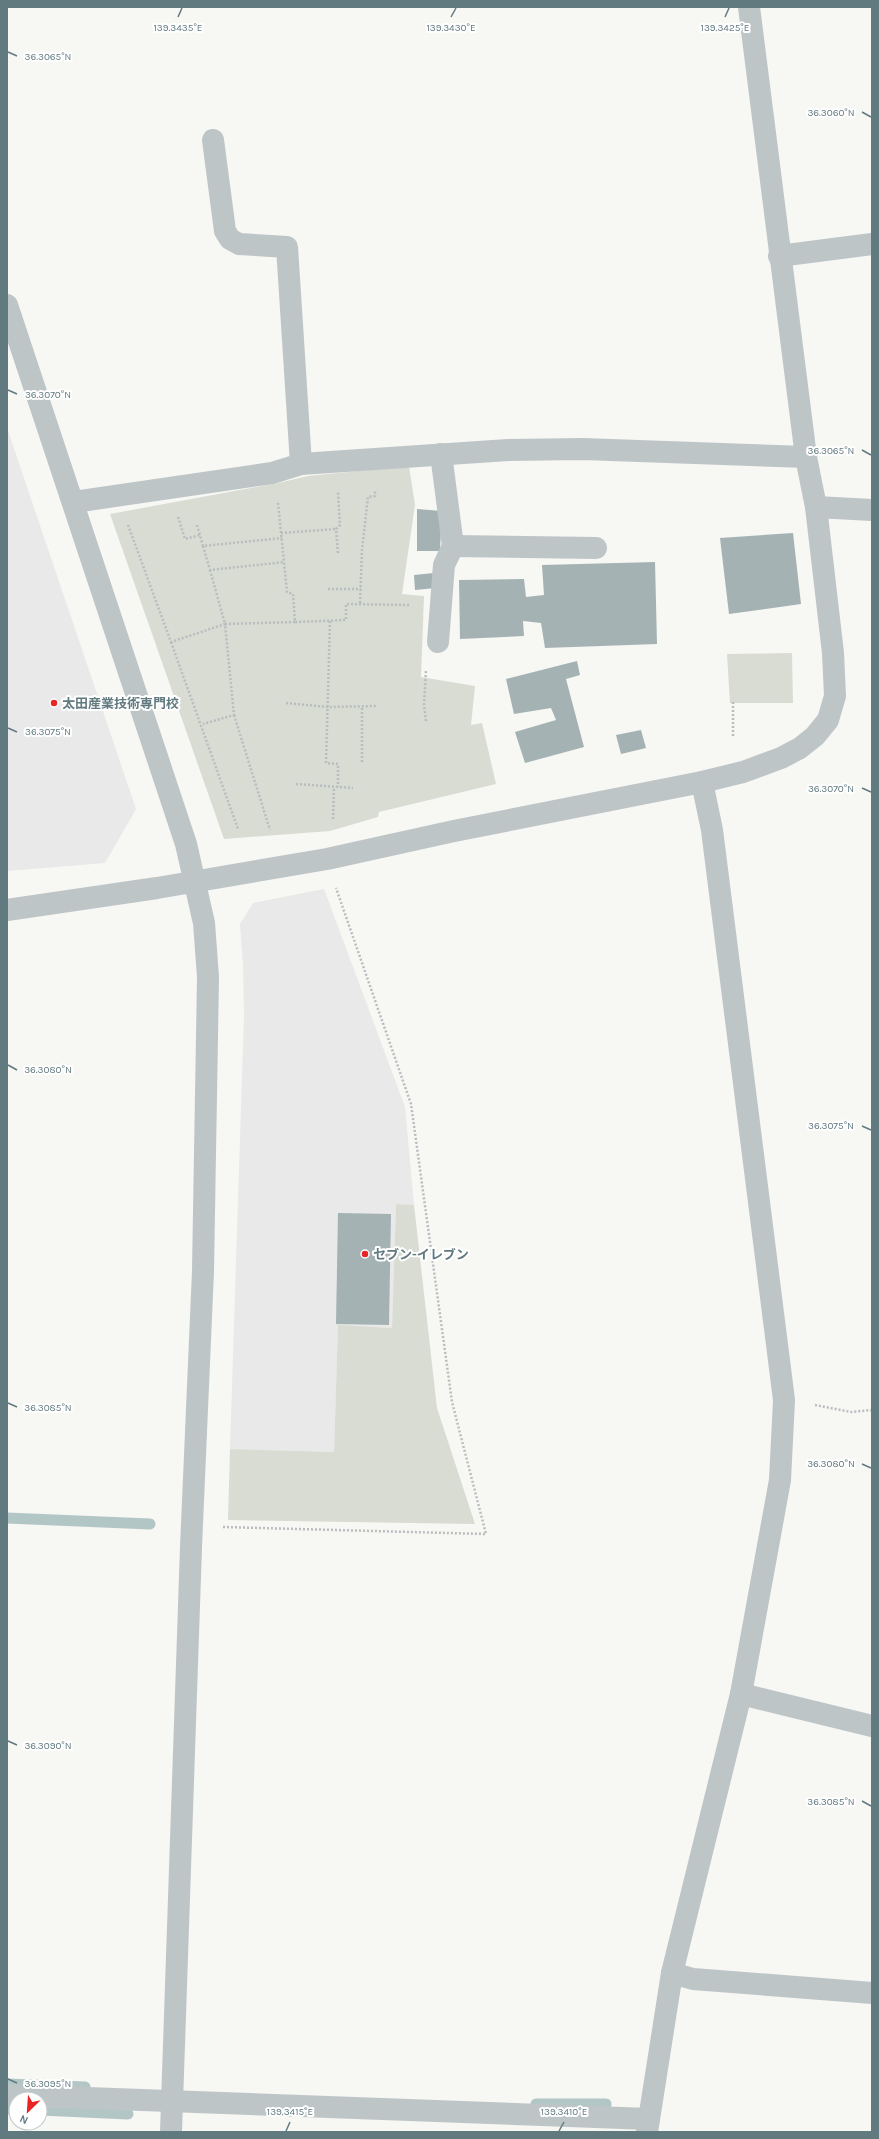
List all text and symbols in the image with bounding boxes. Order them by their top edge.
text: 139.3435°E [154,22,202,34]
text: 139.3430°E [426,22,476,34]
text: 139.3425°E [701,22,749,34]
text: 36.3065°N [25,51,71,63]
text: 36.3060°N [807,107,855,119]
text: 36.3070°N [25,389,71,401]
text: 36.3065°N [808,445,854,457]
place label: 太田産業技術専門校 [62,696,179,711]
marker: 太田産業技術専門校 [49,698,59,708]
text: 36.3075°N [25,726,71,738]
text: 36.3070°N [808,783,854,795]
text: 36.3080°N [24,1064,72,1076]
text: 36.3075°N [808,1120,854,1132]
place label: セブン-イレブン [373,1247,469,1262]
marker: セブン-イレブン [360,1249,370,1259]
text: 36.3085°N [24,1402,72,1414]
text: 36.3080°N [807,1458,855,1470]
text: 36.3090°N [24,1740,72,1752]
text: 36.3085°N [807,1796,855,1808]
text: 36.3095°N [25,2078,71,2090]
north arrow [8,2091,48,2131]
text: 139.3415°E [267,2106,313,2118]
text: 139.3410°E [541,2106,587,2118]
text: N [18,2112,30,2127]

